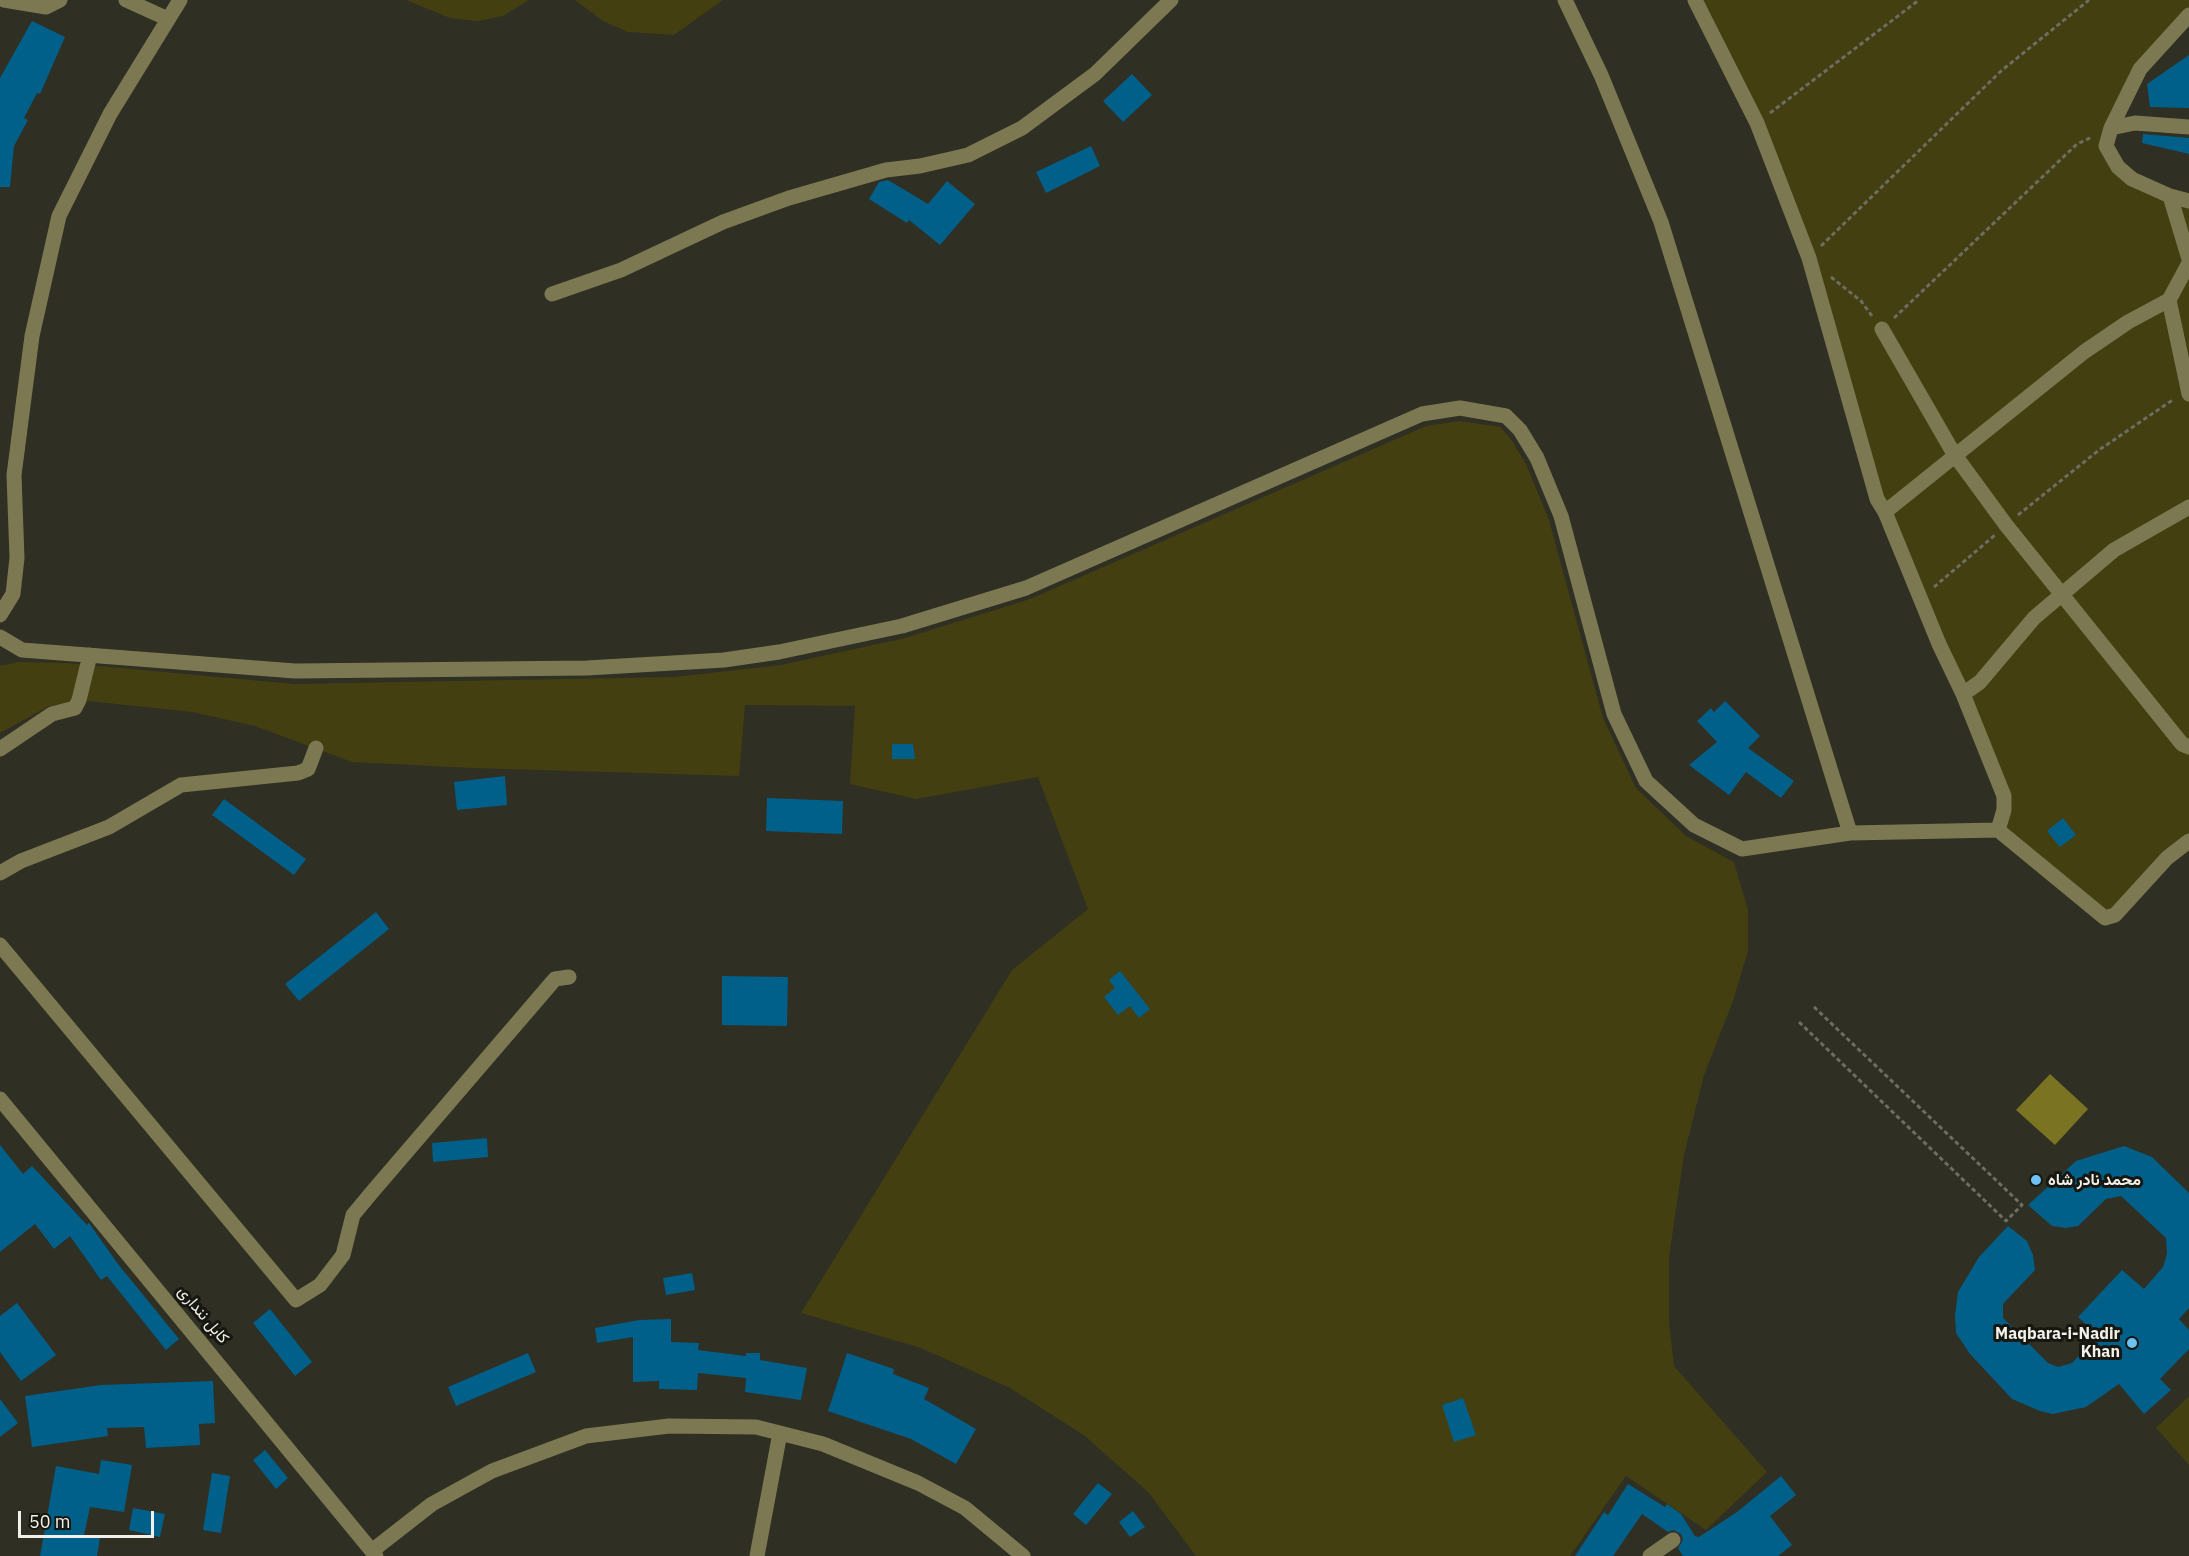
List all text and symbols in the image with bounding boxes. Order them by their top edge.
place label: محمد نادر شاه [2048,1170,2141,1190]
marker: محمد نادر شاه [2029,1173,2043,1187]
street label: کابل ننداری [173,1282,233,1348]
place label: Maqbara-i-Nadir Khan [1995,1324,2120,1362]
marker: Maqbara-i-Nadir Khan [2125,1336,2139,1350]
scale bar [21,1499,158,1537]
text: 50 m [29,1510,71,1533]

